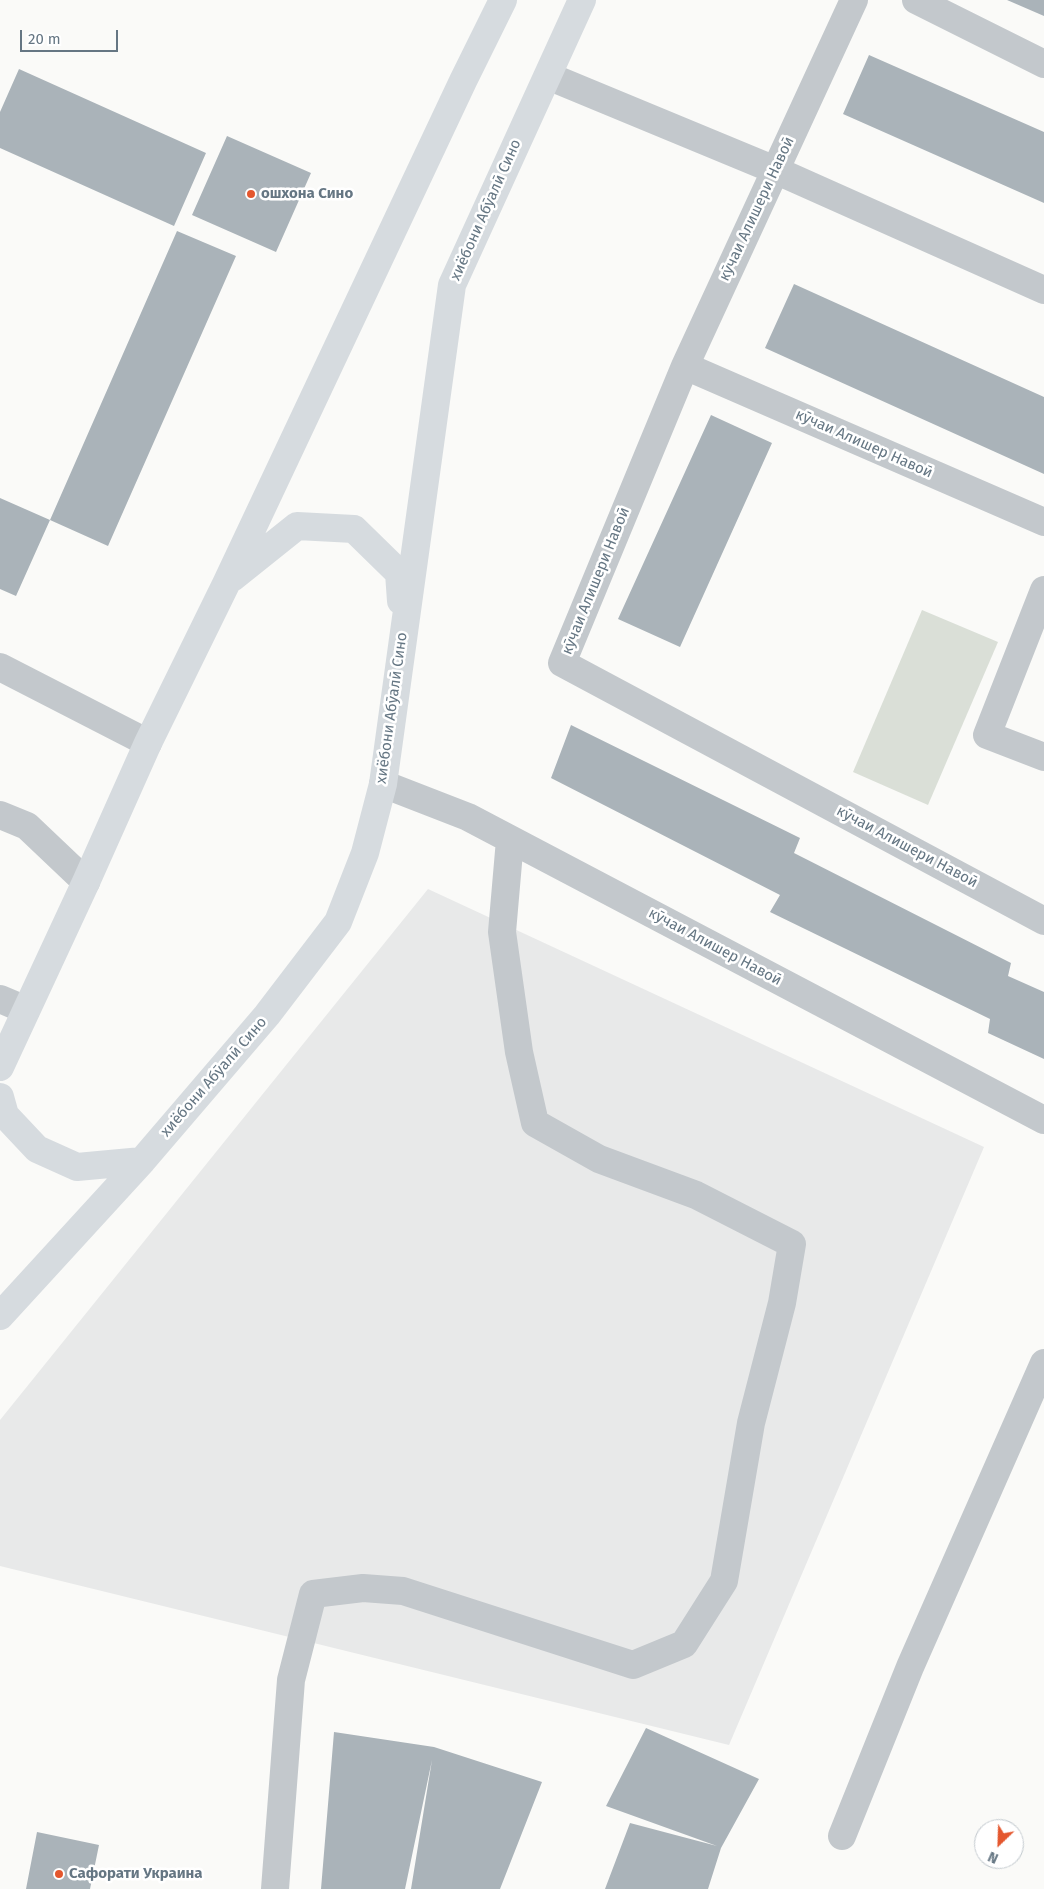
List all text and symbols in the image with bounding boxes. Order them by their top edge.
scale bar [22,20,120,52]
text: 20 m [28,30,61,48]
street label: кӯчаи Алишери Навоӣ [716,134,798,284]
street label: хиёбони Абӯалӣ Сино [447,137,525,283]
place label: ошхона Сино [261,185,353,203]
marker: ошхона Сино [245,188,257,200]
street label: кӯчаи Алишер Навоӣ [793,406,935,482]
street label: кӯчаи Алишери Навоӣ [558,505,634,657]
street label: хиёбони Абӯалӣ Сино [372,631,412,785]
street label: кӯчаи Алишери Навоӣ [833,802,981,892]
street label: кӯчаи Алишер Навоӣ [645,904,785,990]
street label: хиёбони Абӯалӣ Сино [157,1013,271,1141]
north arrow [974,1819,1024,1869]
text: N [985,1848,1001,1867]
place label: Сафорати Украина [69,1865,203,1883]
marker: Сафорати Украина [53,1868,65,1880]

